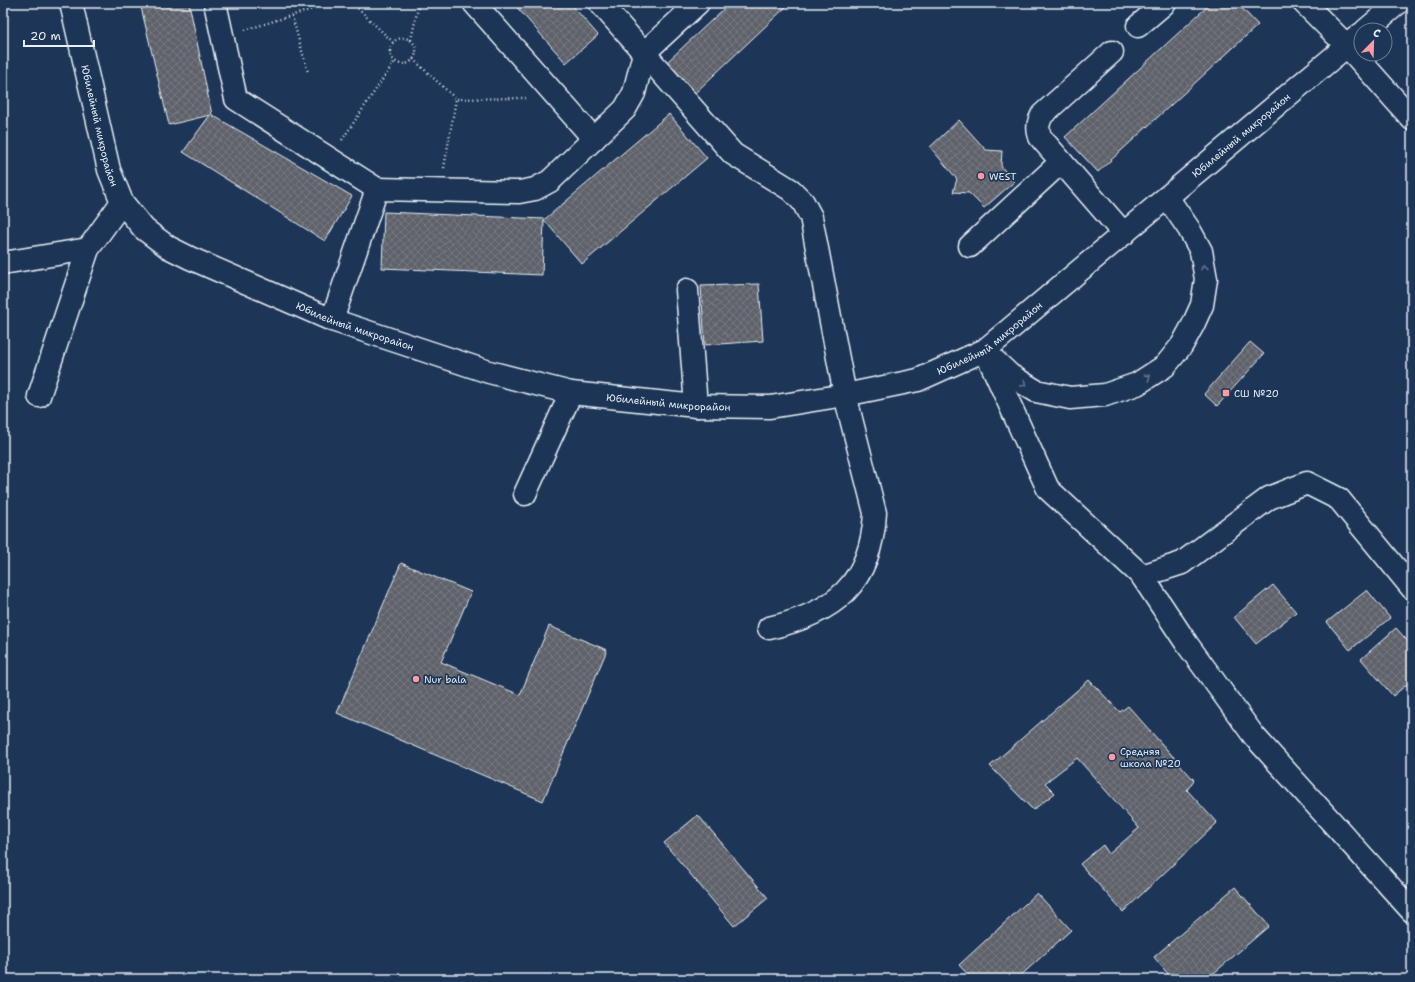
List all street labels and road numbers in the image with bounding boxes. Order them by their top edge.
street label: Юбилейный микрорайон [78,64,121,188]
street label: Юбилейный микрорайон [1189,90,1293,180]
street label: Юбилейный микрорайон [294,299,416,354]
street label: Юбилейный микрорайон [935,299,1045,378]
street label: Юбилейный микрорайон [606,391,731,413]

